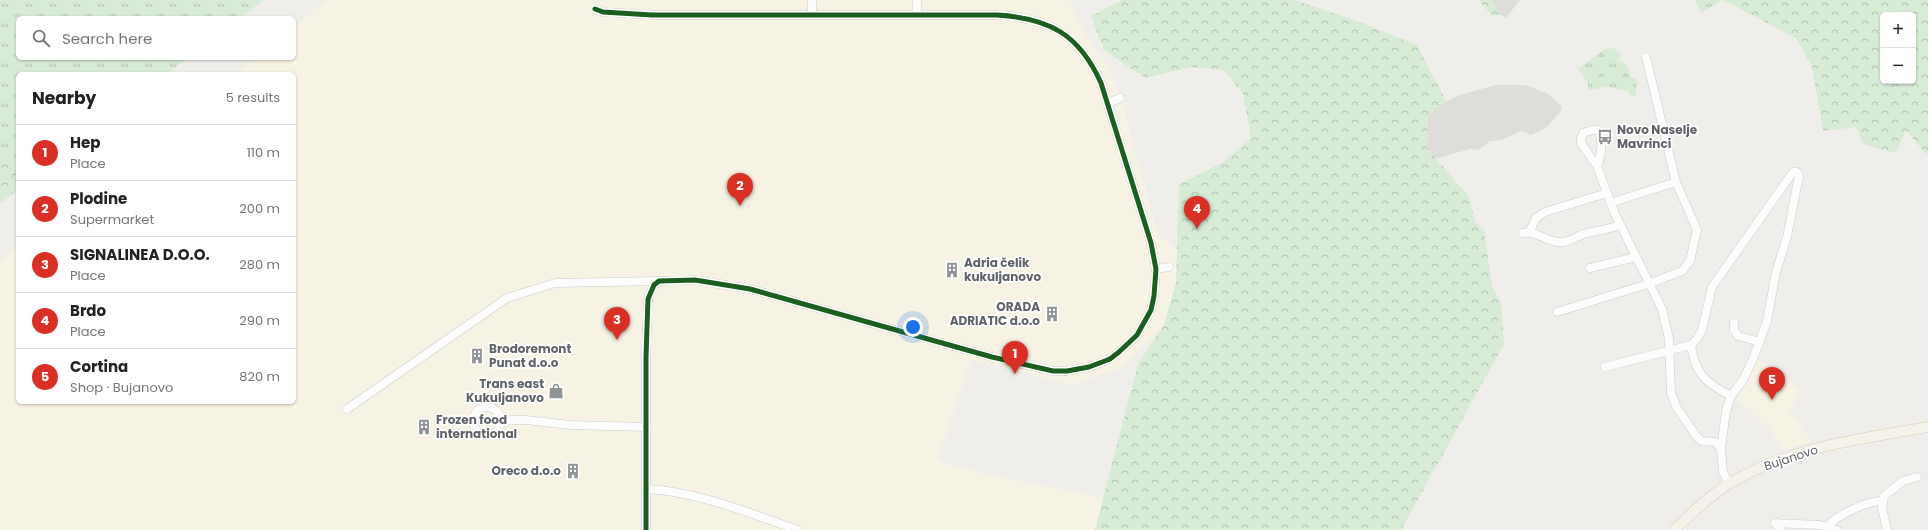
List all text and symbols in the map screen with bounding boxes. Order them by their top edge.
map controls [1880,12,1916,84]
button: + [1880,12,1916,48]
search box [16,16,296,60]
icon: search [30,27,52,49]
text: Search here [62,28,152,49]
button: − [1880,48,1916,84]
text: Nearby [32,86,96,110]
text: 5 results [226,88,280,107]
place label: Novo Naselje Mavrinci [1617,121,1698,152]
bus stop icon: Novo Naselje Mavrinci [1596,128,1614,146]
text: Hep [70,132,100,153]
text: 1 [43,143,47,162]
text: 110 m [247,143,280,162]
text: Place [70,154,105,173]
pin: 2 [727,173,753,206]
text: Plodine [70,188,127,209]
pin: 4 [1184,196,1210,229]
text: 2 [41,199,49,218]
text: 200 m [239,199,280,218]
text: Supermarket [70,210,154,229]
text: SIGNALINEA D.O.O. [70,244,210,265]
place label: Adria čelik kukuljanovo [964,254,1041,285]
text: 3 [41,255,49,274]
text: 280 m [239,255,280,274]
building icon: Adria čelik kukuljanovo [943,261,961,279]
text: Place [70,266,105,285]
place label: ORADA ADRIATIC d.o.o [950,298,1040,329]
text: Brdo [70,300,106,321]
building icon: ORADA ADRIATIC d.o.o [1043,305,1061,323]
pin: 3 [604,307,630,340]
text: 4 [41,311,49,330]
text: 290 m [239,311,280,330]
your location [903,317,923,337]
text: Place [70,322,105,341]
place label: Brodoremont Punat d.o.o [489,340,571,371]
pin: 1 [1002,341,1028,374]
building icon: Brodoremont Punat d.o.o [468,347,486,365]
text: Cortina [70,356,128,377]
text: 5 [41,367,49,386]
text: 820 m [239,367,280,386]
pin: 5 [1759,367,1785,400]
place label: Trans east Kukuljanovo [466,375,544,406]
text: Shop · Bujanovo [70,378,173,397]
shop icon: Trans east Kukuljanovo [547,382,565,400]
place label: Frozen food international [436,411,517,442]
building icon: Frozen food international [415,418,433,436]
street label: Bujanovo [1762,441,1820,474]
place label: Oreco d.o.o [491,462,561,479]
building icon: Oreco d.o.o [564,462,582,480]

